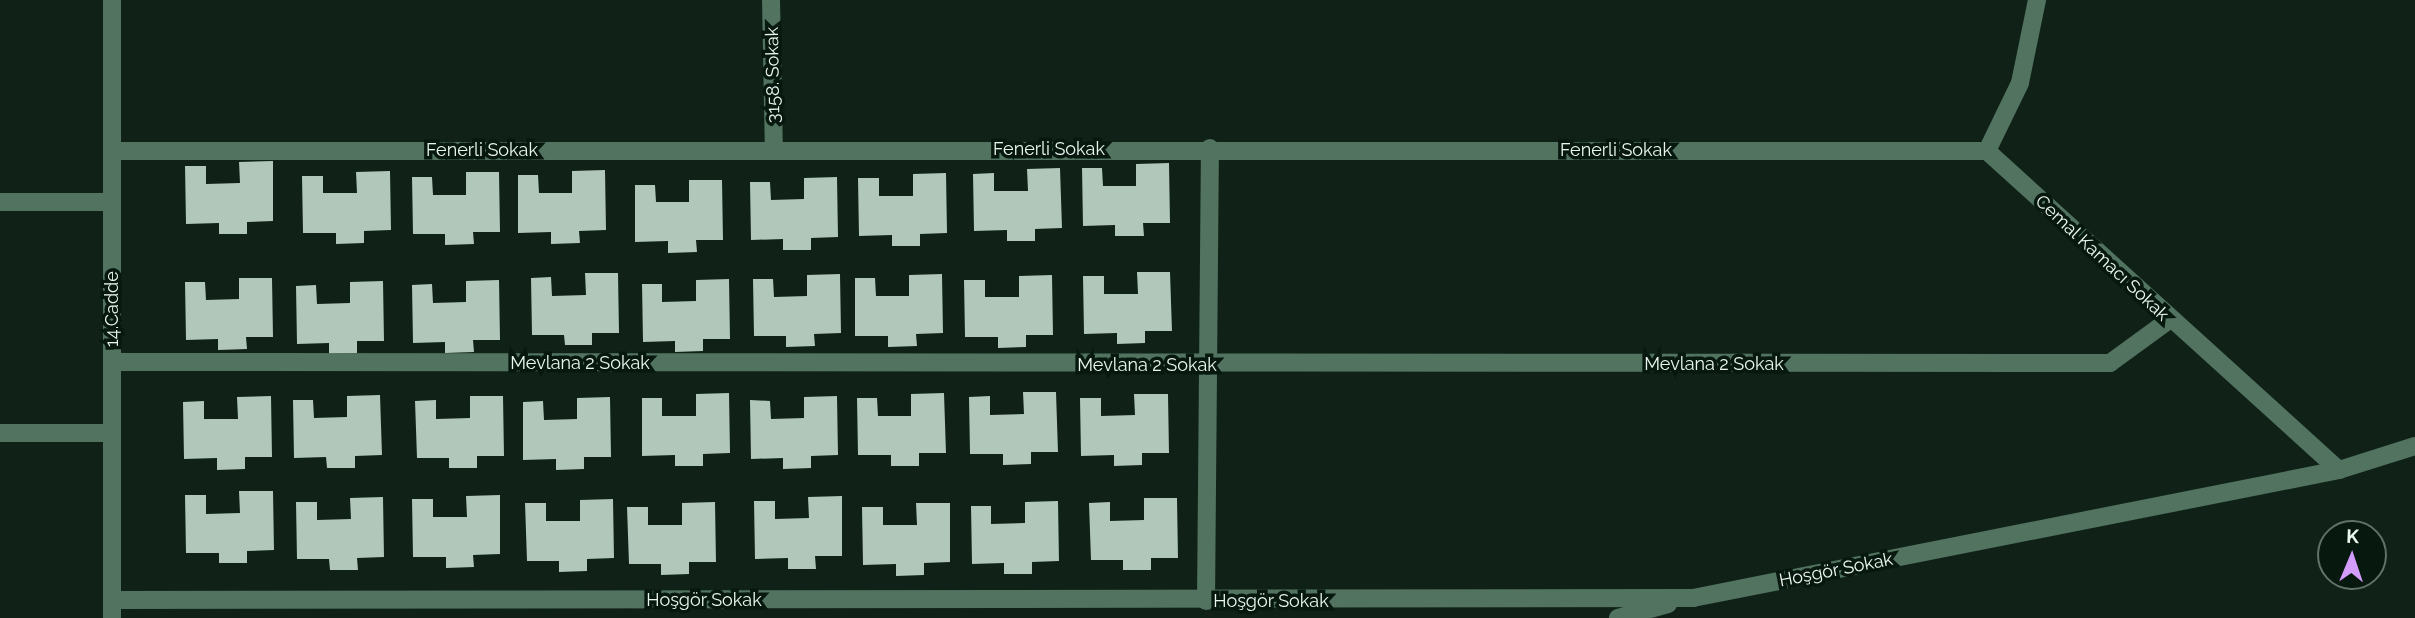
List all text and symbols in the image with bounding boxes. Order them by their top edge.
street label: 3158. Sokak [761,27,785,123]
street label: Fenerli Sokak [993,138,1105,160]
street label: Fenerli Sokak [426,139,538,161]
street label: Fenerli Sokak [1560,139,1672,161]
street label: Cemal Kamacı Sokak [2031,190,2173,326]
street label: 14.Cadde [101,271,123,347]
street label: Mevlana 2 Sokak [510,352,650,374]
street label: Mevlana 2 Sokak [1644,353,1784,375]
street label: Mevlana 2 Sokak [1077,354,1217,376]
north arrow [2317,520,2387,590]
text: K [2346,525,2359,547]
street label: Hoşgör Sokak [1777,548,1895,592]
street label: Hoşgör Sokak [646,589,762,611]
street label: Hoşgör Sokak [1213,590,1329,612]

